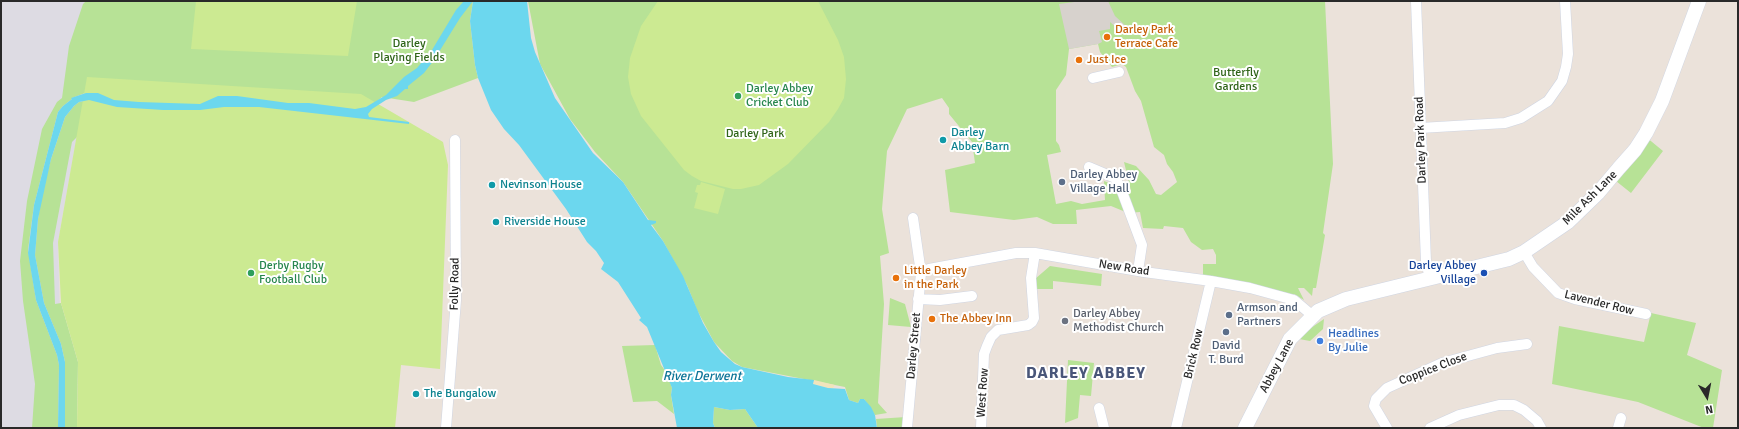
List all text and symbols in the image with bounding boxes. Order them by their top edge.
place label: Darley Park Terrace Cafe [1115,23,1178,51]
marker: Darley Park Terrace Cafe [1102,32,1112,42]
park label: Darley Playing Fields [373,37,445,65]
place label: Just Ice [1087,53,1126,67]
marker: Just Ice [1074,55,1084,65]
park label: Butterfly Gardens [1213,66,1259,94]
place label: Darley Abbey Cricket Club [746,82,813,110]
marker: Darley Abbey Cricket Club [733,91,743,101]
street label: Darley Park Road [1412,96,1430,184]
place label: Darley Abbey Barn [951,126,1009,154]
park label: Darley Park [726,127,784,141]
marker: Darley Abbey Barn [938,135,948,145]
place label: Darley Abbey Village Hall [1070,168,1137,196]
street label: Mile Ash Lane [1560,168,1620,228]
marker: Darley Abbey Village Hall [1057,177,1067,187]
place label: Nevinson House [500,178,582,192]
marker: Nevinson House [487,180,497,190]
place label: Riverside House [504,215,586,229]
marker: Riverside House [491,217,501,227]
street label: Folly Road [447,257,463,311]
street label: New Road [1098,257,1150,279]
place label: Derby Rugby Football Club [259,259,327,287]
place label: Darley Abbey Village [1409,259,1476,287]
place label: Little Darley in the Park [904,264,967,292]
marker: Derby Rugby Football Club [246,268,256,278]
marker: Darley Abbey Village [1479,268,1489,278]
marker: Little Darley in the Park [891,273,901,283]
street label: Lavender Row [1563,287,1635,319]
place label: Armson and Partners [1237,301,1298,329]
place label: Darley Abbey Methodist Church [1073,307,1164,335]
marker: Armson and Partners [1224,310,1234,320]
street label: Darley Street [904,312,924,380]
place label: The Abbey Inn [940,312,1012,326]
marker: The Abbey Inn [927,314,937,324]
marker: Darley Abbey Methodist Church [1060,316,1070,326]
street label: Brick Row [1181,327,1207,381]
marker: David T. Burd [1221,327,1231,337]
place label: Headlines By Julie [1328,327,1379,355]
marker: Headlines By Julie [1315,336,1325,346]
street label: Abbey Lane [1257,337,1297,395]
place label: David T. Burd [1208,339,1244,367]
street label: Coppice Close [1397,349,1469,389]
district label: DARLEY ABBEY [1026,364,1146,384]
street label: West Row [974,368,992,418]
water label: River Derwent [663,369,741,385]
north arrow [1687,377,1727,417]
place label: The Bungalow [424,387,496,401]
marker: The Bungalow [411,389,421,399]
text: N [1704,402,1714,416]

